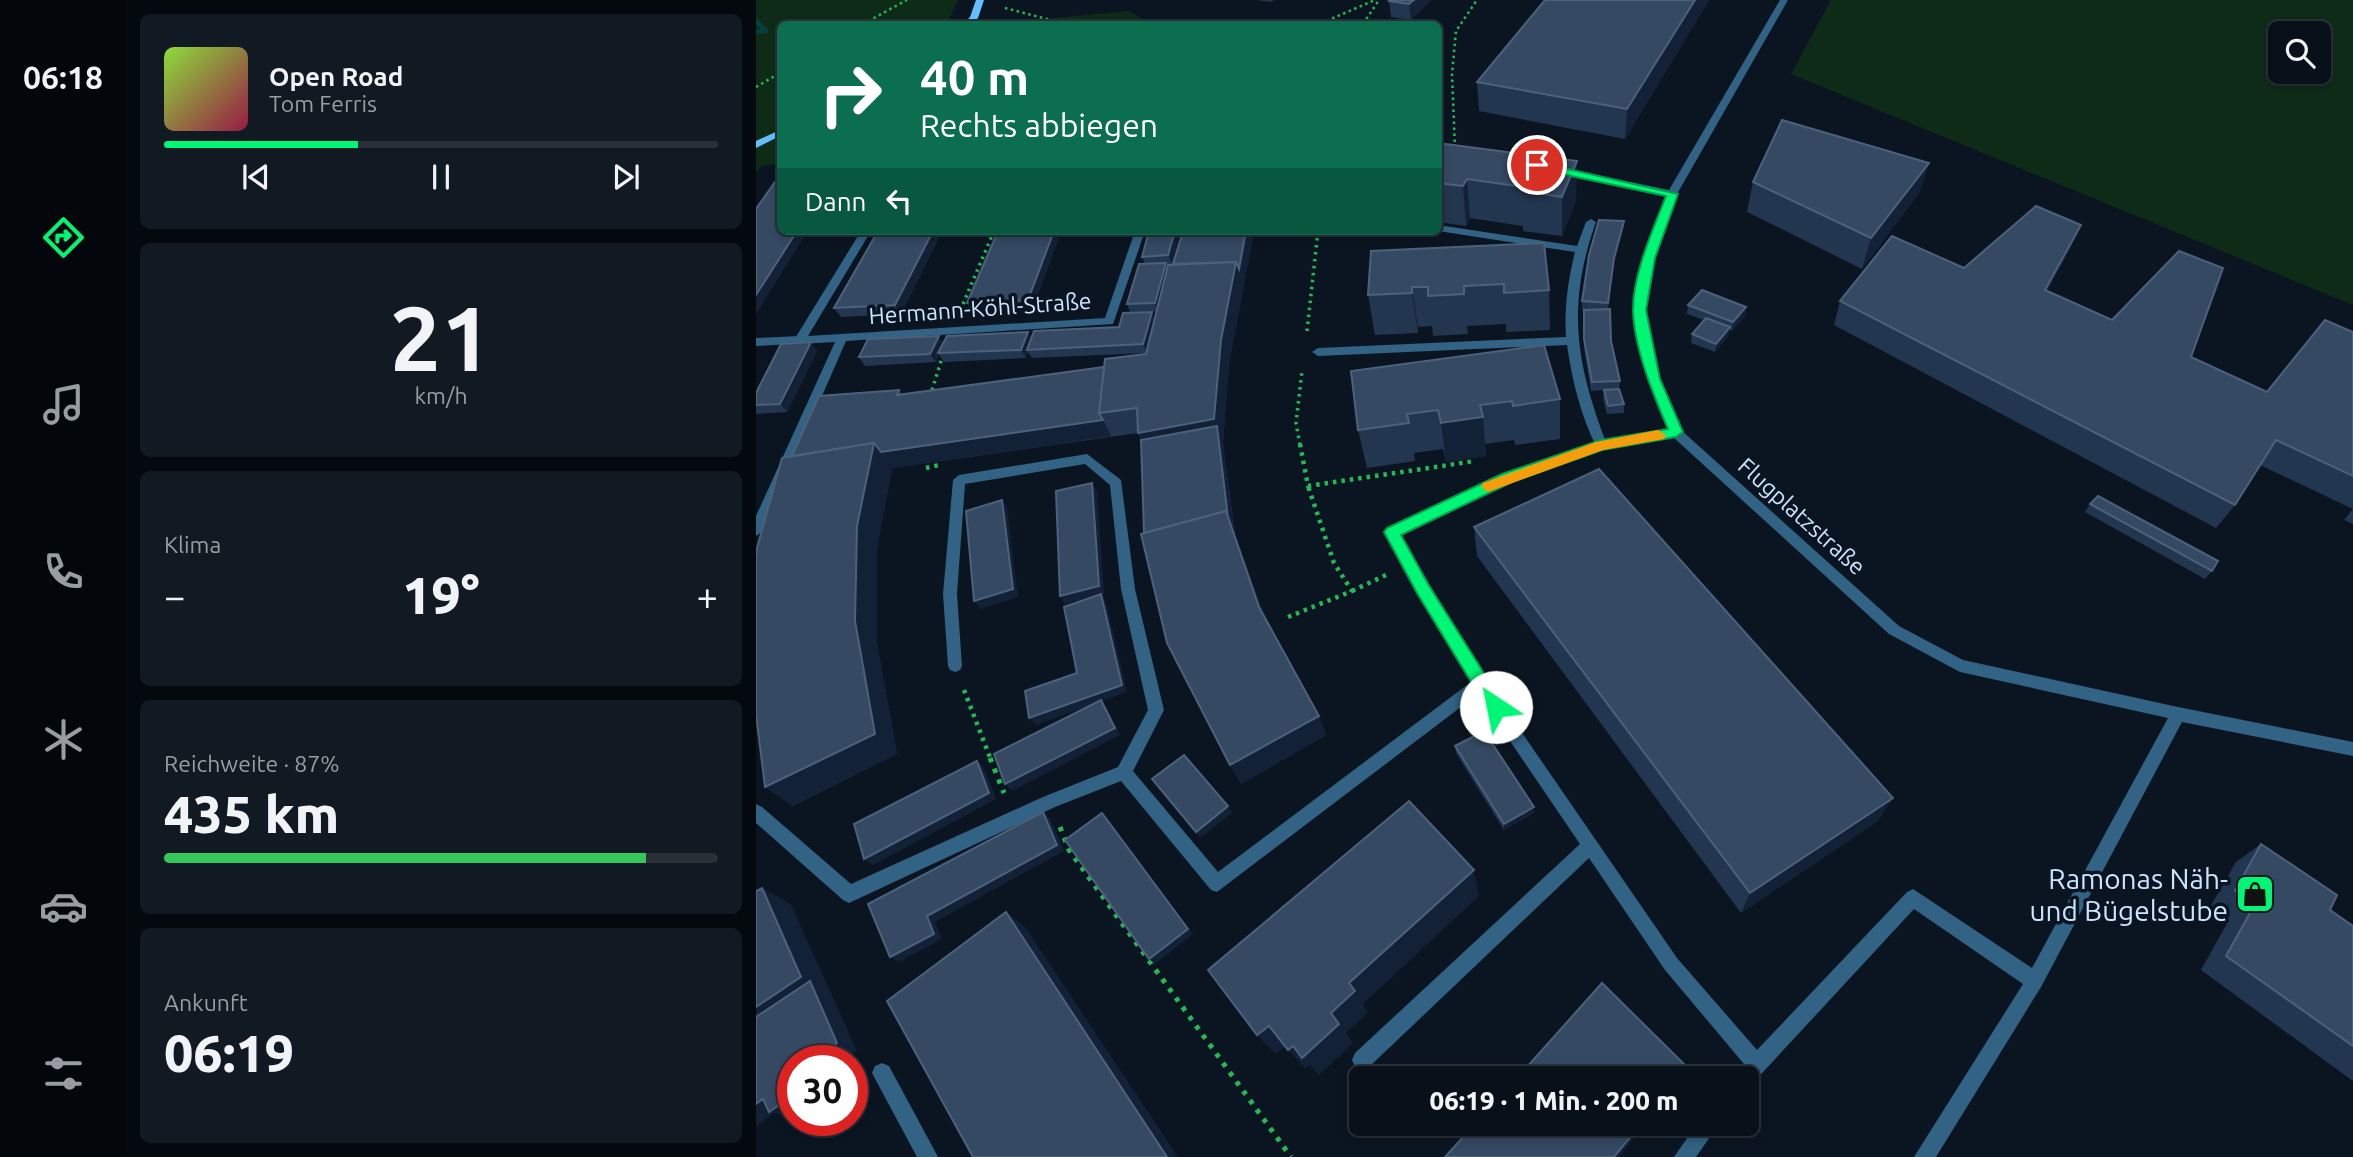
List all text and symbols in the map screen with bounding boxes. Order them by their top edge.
map controls [2268,21,2331,84]
button: search [2268,21,2331,84]
icon: right [805,49,896,140]
text: 40 m [920,49,1029,104]
text: 06:18 [23,59,103,95]
text: Open Road [269,62,403,91]
text: Tom Ferris [269,91,377,116]
text: Rechts abbiegen [920,107,1158,143]
pin [1507,135,1567,195]
icon: arrive [1518,146,1556,184]
icon: previous [237,158,275,196]
icon: pause [422,158,460,196]
icon: next [607,158,645,196]
icon: left [880,182,918,220]
text: Dann [805,187,866,216]
icon: directions [39,213,88,262]
text: 21 [390,286,492,388]
street label: Hermann-Köhl-Straße [868,288,1092,328]
icon: music [39,380,88,429]
text: km/h [414,383,468,408]
street label: Flugplatzstraße [1734,453,1870,579]
text: Klima [164,532,221,557]
icon: phone [39,547,88,596]
text: 19° [402,566,480,624]
text: − [164,575,185,617]
text: + [697,575,718,617]
position arrow [1459,670,1533,744]
icon: climate [39,715,88,764]
text: Reichweite · 87% [164,751,340,776]
text: 435 km [164,785,339,843]
place label: Ramonas Näh- und Bügelstube [2030,863,2228,926]
shop icon: Ramonas Näh- und Bügelstube [2234,873,2276,915]
icon: car [39,882,88,931]
text: Ankunft [164,990,248,1015]
text: 06:19 [164,1024,294,1082]
speed limit sign: 30 [777,1045,868,1136]
icon: filters [39,1049,88,1098]
text: 06:19 · 1 Min. · 200 m [1430,1086,1678,1115]

